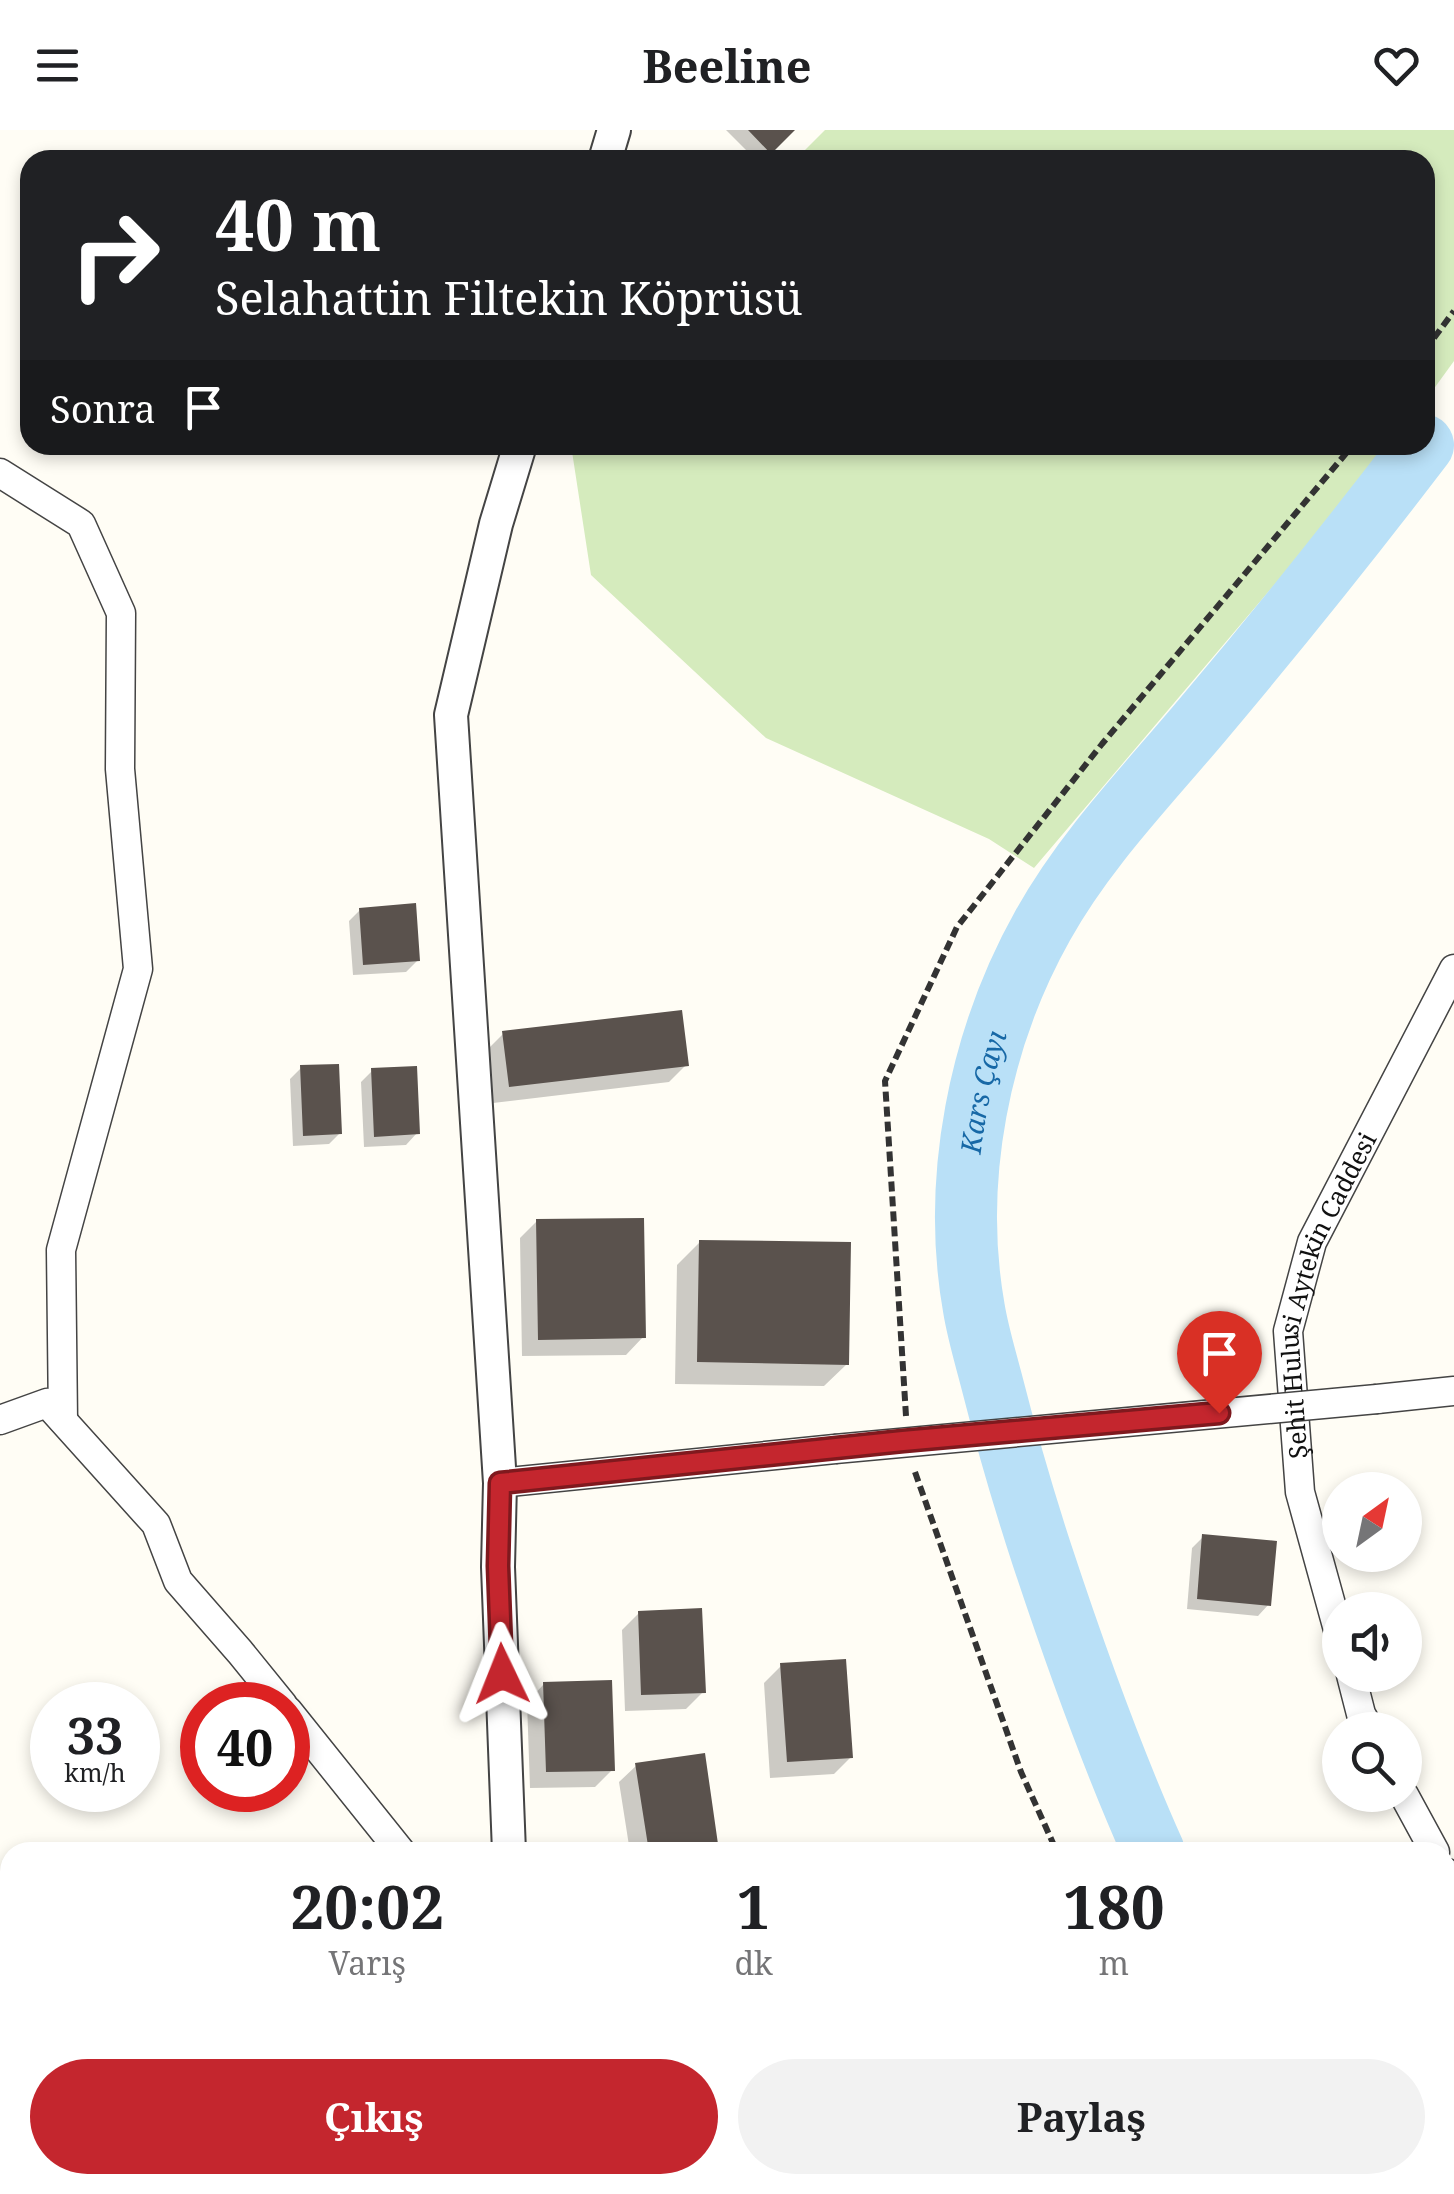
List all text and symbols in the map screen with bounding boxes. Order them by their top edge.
text: Beeline [642,35,812,96]
icon: menu [30,38,85,93]
icon: heart [1369,38,1424,93]
text: 40 m [215,176,381,272]
icon: right [50,190,180,320]
text: Selahattin Filtekin Köprüsü [215,267,803,328]
icon: arrive [176,380,231,435]
text: Sonra [50,382,156,434]
water label: Kars Çayı [951,1024,1015,1157]
street label: Şehit Hulusi Aytekin Caddesi [1271,1126,1383,1460]
pin [1177,1311,1262,1414]
icon: arrive [1192,1326,1247,1381]
north arrow [1322,1472,1422,1572]
map controls [1322,1472,1422,1812]
button: sound [1322,1592,1422,1692]
position arrow [450,1622,554,1726]
speed limit sign: 40 [180,1682,310,1812]
text: 33 [67,1701,123,1769]
button: search [1322,1712,1422,1812]
text: km/h [64,1755,126,1789]
text: 20:02 [290,1865,444,1947]
text: 1 [737,1865,771,1947]
text: 180 [1063,1865,1165,1947]
text: Varış [328,1941,406,1984]
text: dk [734,1941,773,1984]
text: m [1099,1941,1129,1984]
button: Çıkış [30,2059,718,2174]
button: Paylaş [738,2059,1425,2174]

